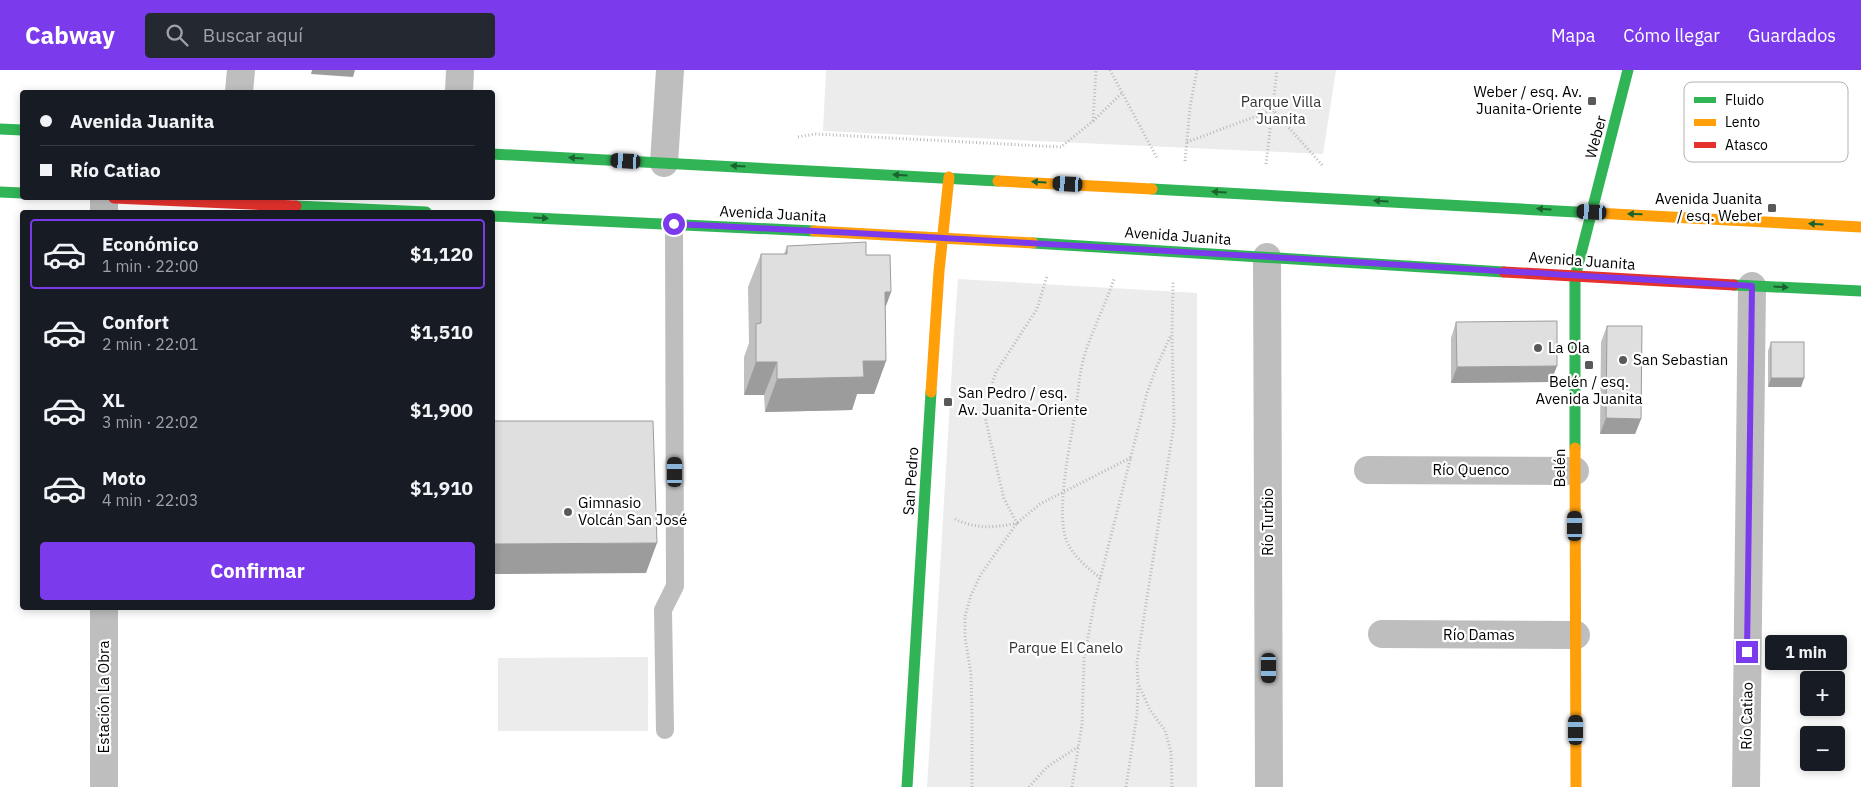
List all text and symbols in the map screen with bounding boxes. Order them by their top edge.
search box [145,13,495,58]
text: Cabway [25,19,115,51]
icon: search [163,21,191,49]
text: Buscar aquí [203,23,303,47]
text: Mapa [1551,24,1595,47]
text: Cómo llegar [1623,24,1720,47]
text: Guardados [1748,24,1836,47]
place label: Weber / esq. Av. Juanita-Oriente [1473,82,1582,118]
legend [1684,82,1848,162]
text: Fluido [1725,91,1764,109]
park label: Parque Villa Juanita [1241,92,1321,128]
marker: Weber / esq. Av. Juanita-Oriente [1586,95,1598,107]
text: Avenida Juanita [70,109,214,133]
street label: Weber [1581,113,1610,160]
text: Lento [1725,113,1760,131]
text: Atasco [1725,136,1768,154]
car [610,153,641,169]
one-way arrow [567,154,583,162]
text: Río Catiao [70,158,161,182]
one-way arrow [730,162,746,170]
one-way arrow [892,170,908,178]
car [1052,176,1083,192]
one-way arrow [1031,177,1047,185]
one-way arrow [1211,187,1227,195]
place label: Avenida Juanita / esq. Weber [1655,189,1762,225]
one-way arrow [1373,196,1389,204]
street label: Avenida Juanita [719,201,827,226]
marker: Avenida Juanita / esq. Weber [1766,202,1778,214]
car [1576,204,1607,220]
one-way arrow [1535,205,1551,213]
one-way arrow [1627,210,1643,218]
route start [663,213,685,235]
one-way arrow [533,214,549,222]
one-way arrow [1808,220,1824,228]
street label: Avenida Juanita [1124,222,1232,249]
icon: car [42,232,87,277]
text: Económico [102,232,199,256]
text: $1,120 [410,242,473,266]
street label: Avenida Juanita [1528,247,1636,274]
text: 1 min · 22:00 [102,256,198,276]
one-way arrow [1773,284,1789,292]
icon: car [42,310,87,355]
text: Confort [102,310,169,334]
text: $1,510 [410,320,473,344]
text: 2 min · 22:01 [102,334,198,354]
place label: La Ola [1548,338,1590,357]
marker: La Ola [1532,342,1544,354]
place label: San Sebastian [1633,350,1728,369]
marker: San Sebastian [1617,354,1629,366]
marker: Belén / esq. Avenida Juanita [1583,359,1595,371]
place label: Belén / esq. Avenida Juanita [1535,372,1643,408]
place label: San Pedro / esq. Av. Juanita-Oriente [958,383,1088,419]
icon: car [42,388,87,433]
text: XL [102,388,125,412]
marker: San Pedro / esq. Av. Juanita-Oriente [942,396,954,408]
text: $1,900 [410,398,473,422]
text: 3 min · 22:02 [102,412,198,432]
street label: San Pedro [899,446,922,516]
street label: Belén [1550,449,1569,487]
car [667,457,682,487]
street label: Río Quenco [1432,460,1510,479]
icon: car [42,466,87,511]
text: Moto [102,466,146,490]
text: $1,910 [410,476,473,500]
street label: Río Turbio [1258,488,1277,556]
text: 4 min · 22:03 [102,490,198,510]
place label: Gimnasio Volcán San José [578,493,687,529]
marker: Gimnasio Volcán San José [562,506,574,518]
car [1567,511,1582,541]
button: Confirmar [40,542,475,600]
street label: Río Damas [1443,625,1515,644]
callout: 1 min [1764,634,1847,670]
park label: Parque El Canelo [1009,638,1123,657]
street label: Estación La Obra [94,641,113,753]
route end [1736,641,1758,663]
text: 1 min [1785,642,1827,662]
car [1261,653,1276,683]
map controls [1800,671,1845,771]
button: + [1800,671,1845,716]
street label: Río Catiao [1736,682,1757,750]
car [1568,715,1583,745]
button: − [1800,726,1845,771]

